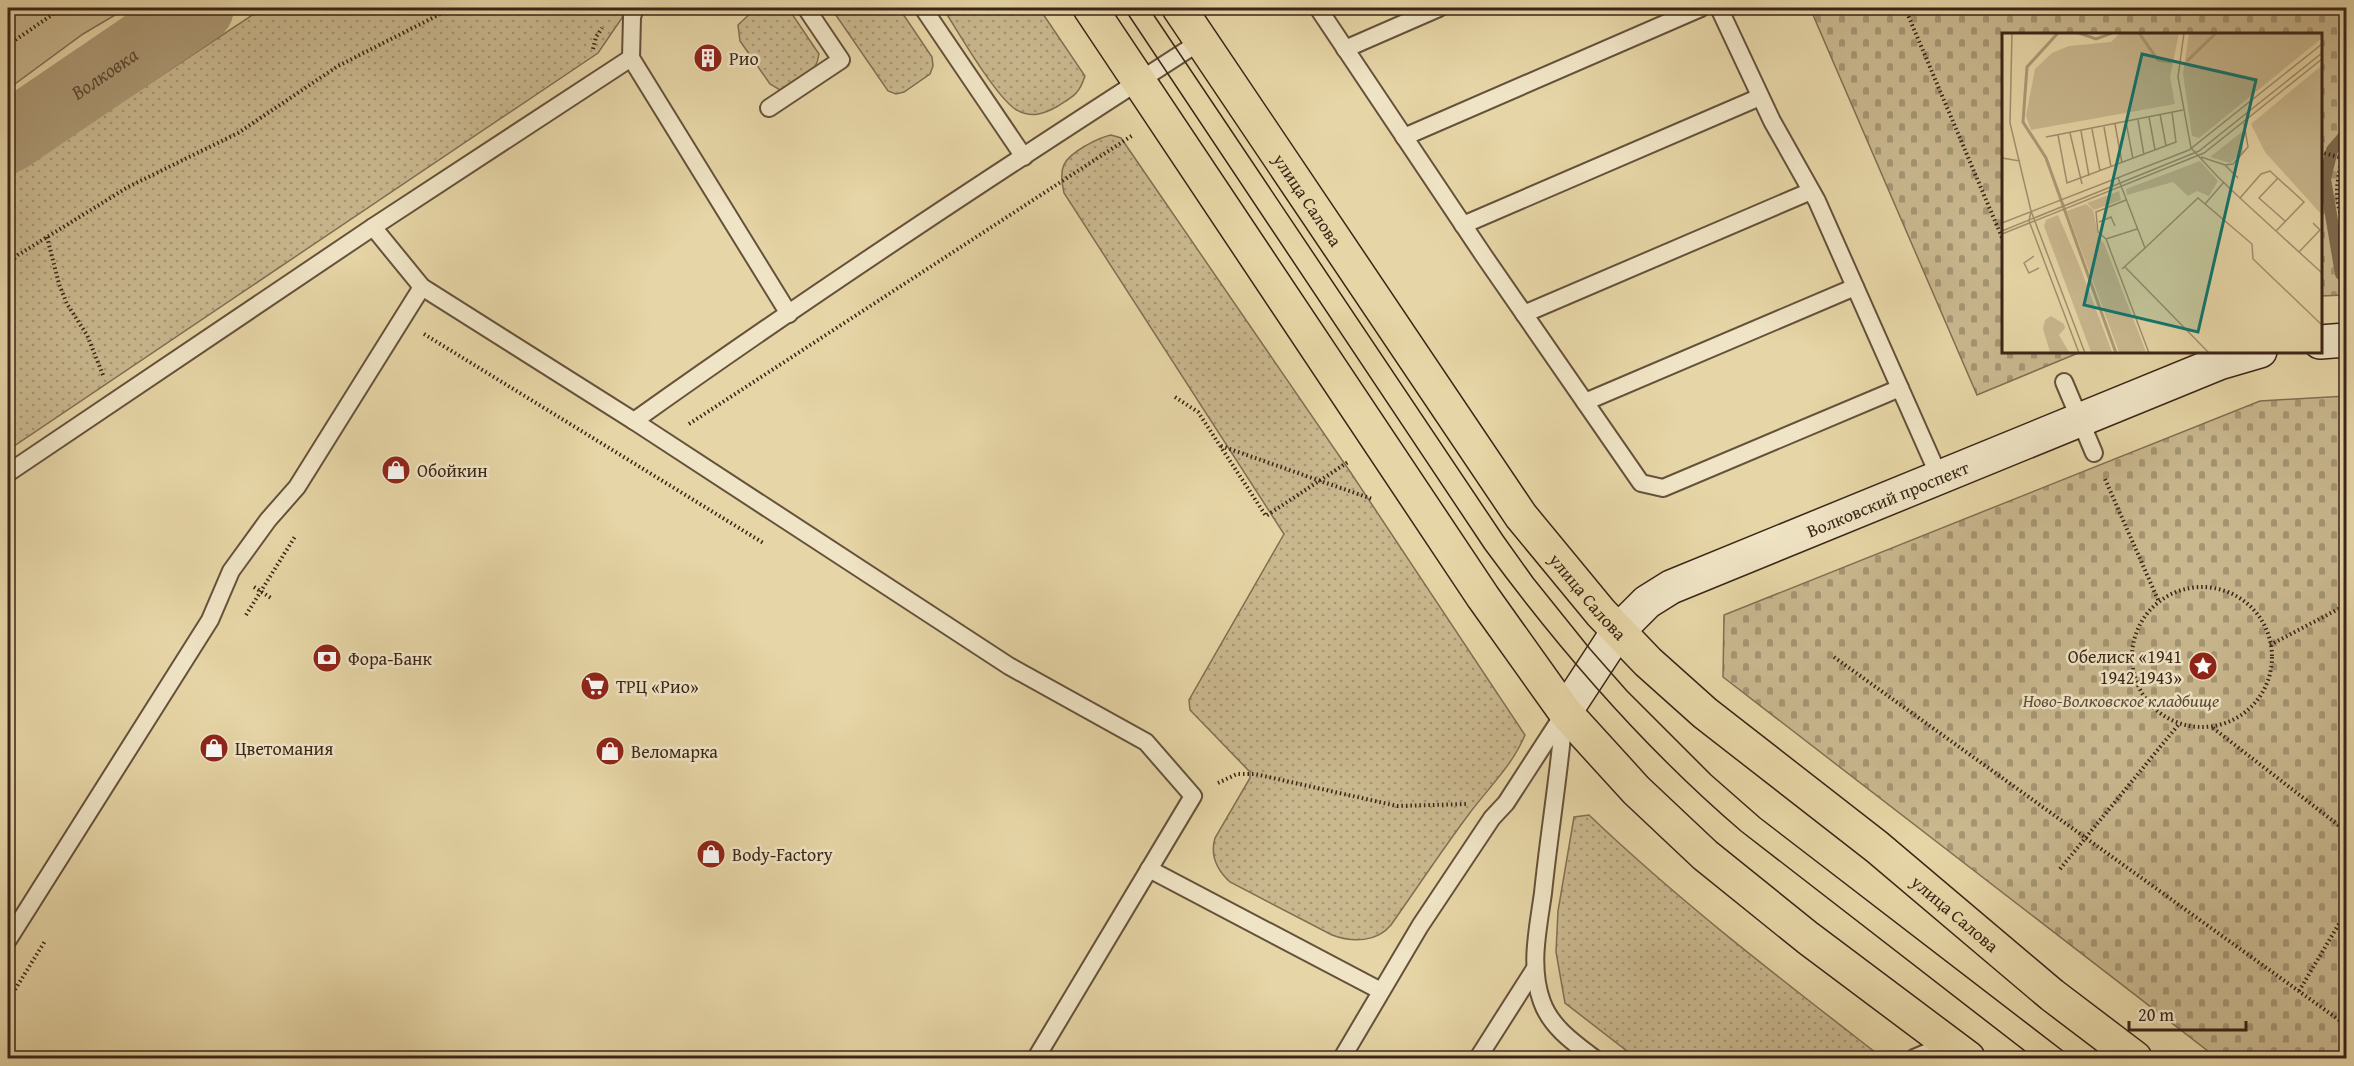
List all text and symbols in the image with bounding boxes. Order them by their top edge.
inset map [2002,33,2321,352]
water label: Волковка [64,39,144,106]
building icon: Рио [692,42,724,74]
place label: Рио [729,45,759,72]
street label: улица Салова [1266,147,1349,252]
street label: Волковский проспект [1802,453,1973,544]
shop icon: Обойкин [380,454,412,486]
place label: Обойкин [417,457,488,484]
street label: улица Салова [1542,546,1634,646]
bank icon: Фора-Банк [311,642,343,674]
place label: Обелиск «1941 1942 1943» [2068,643,2182,691]
place label: Фора-Банк [348,645,433,672]
place icon: Обелиск «1941 1942 1943» [2187,650,2219,682]
supermarket icon: ТРЦ «Рио» [579,670,611,702]
place label: ТРЦ «Рио» [616,673,699,700]
park label: Ново-Волковское кладбище [2023,687,2219,714]
shop icon: Цветомания [198,732,230,764]
place label: Цветомания [235,735,333,762]
shop icon: Веломарка [594,735,626,767]
place label: Веломарка [631,738,718,765]
shop icon: Body-Factory [695,838,727,870]
place label: Body-Factory [732,841,833,868]
street label: улица Салова [1905,868,2005,958]
scale bar [2129,994,2246,1032]
text: 20 m [2138,1001,2174,1028]

